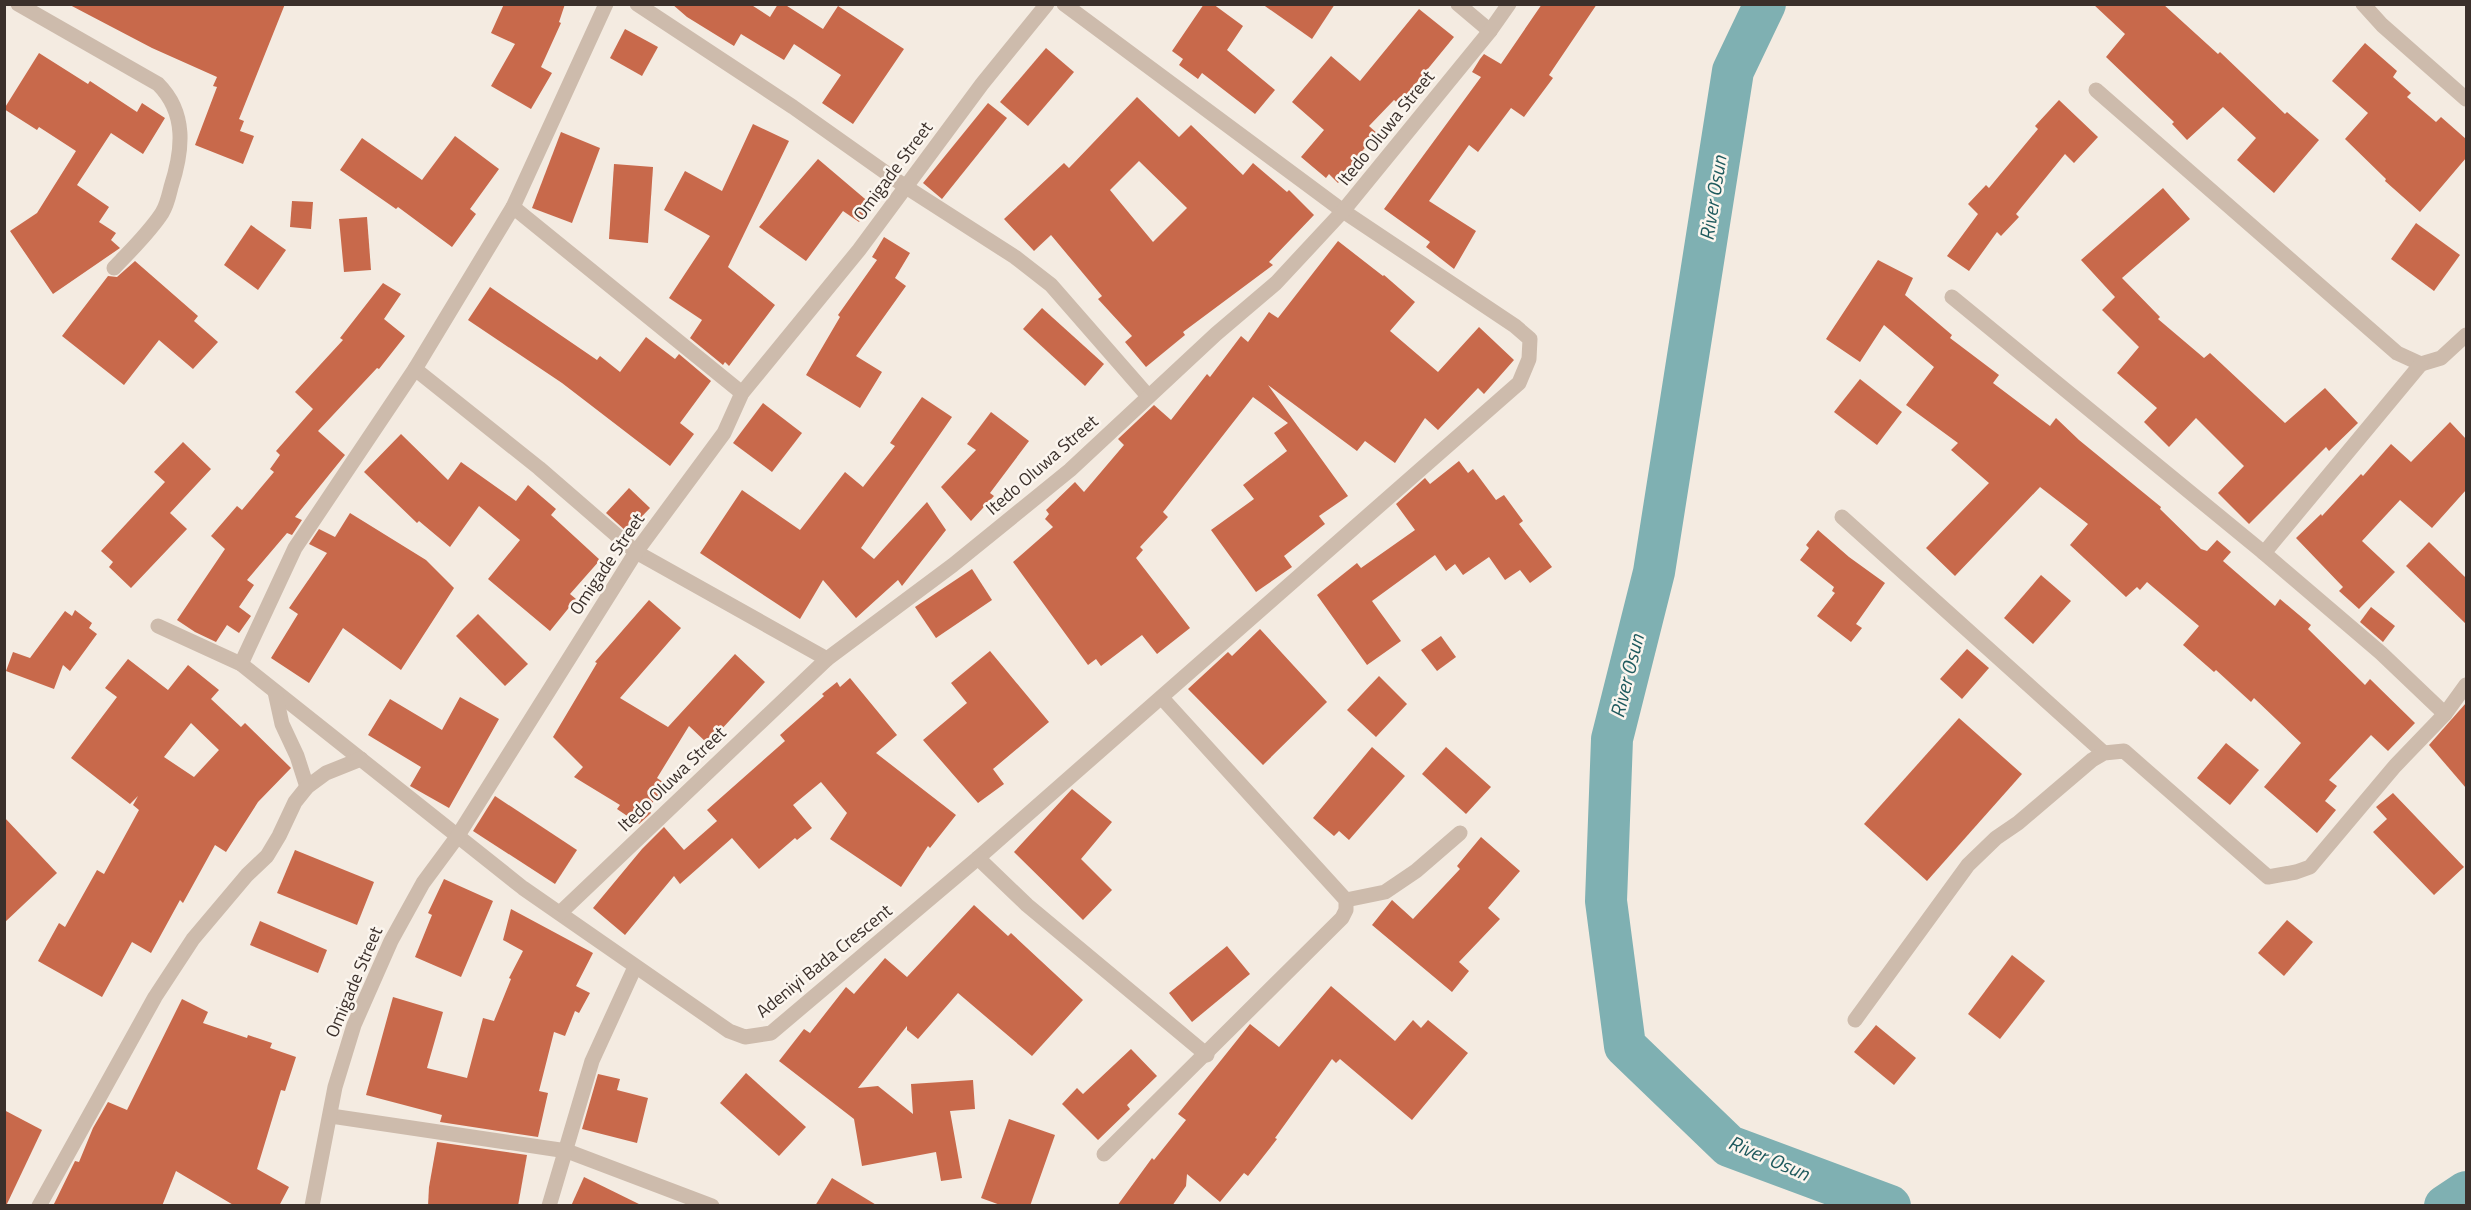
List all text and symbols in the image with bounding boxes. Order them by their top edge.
street label: Itedo Oluwa Street [1331,64,1441,191]
street label: Omigade Street [846,115,939,226]
water label: River Osun [1691,152,1735,242]
street label: Itedo Oluwa Street [979,408,1104,521]
street label: Omigade Street [562,507,651,620]
water label: River Osun [1601,630,1652,721]
street label: Itedo Oluwa Street [611,719,732,837]
street label: Adeniyi Bada Crescent [750,897,898,1024]
street label: Omigade Street [318,922,389,1041]
water label: River Osun [1724,1127,1815,1189]

